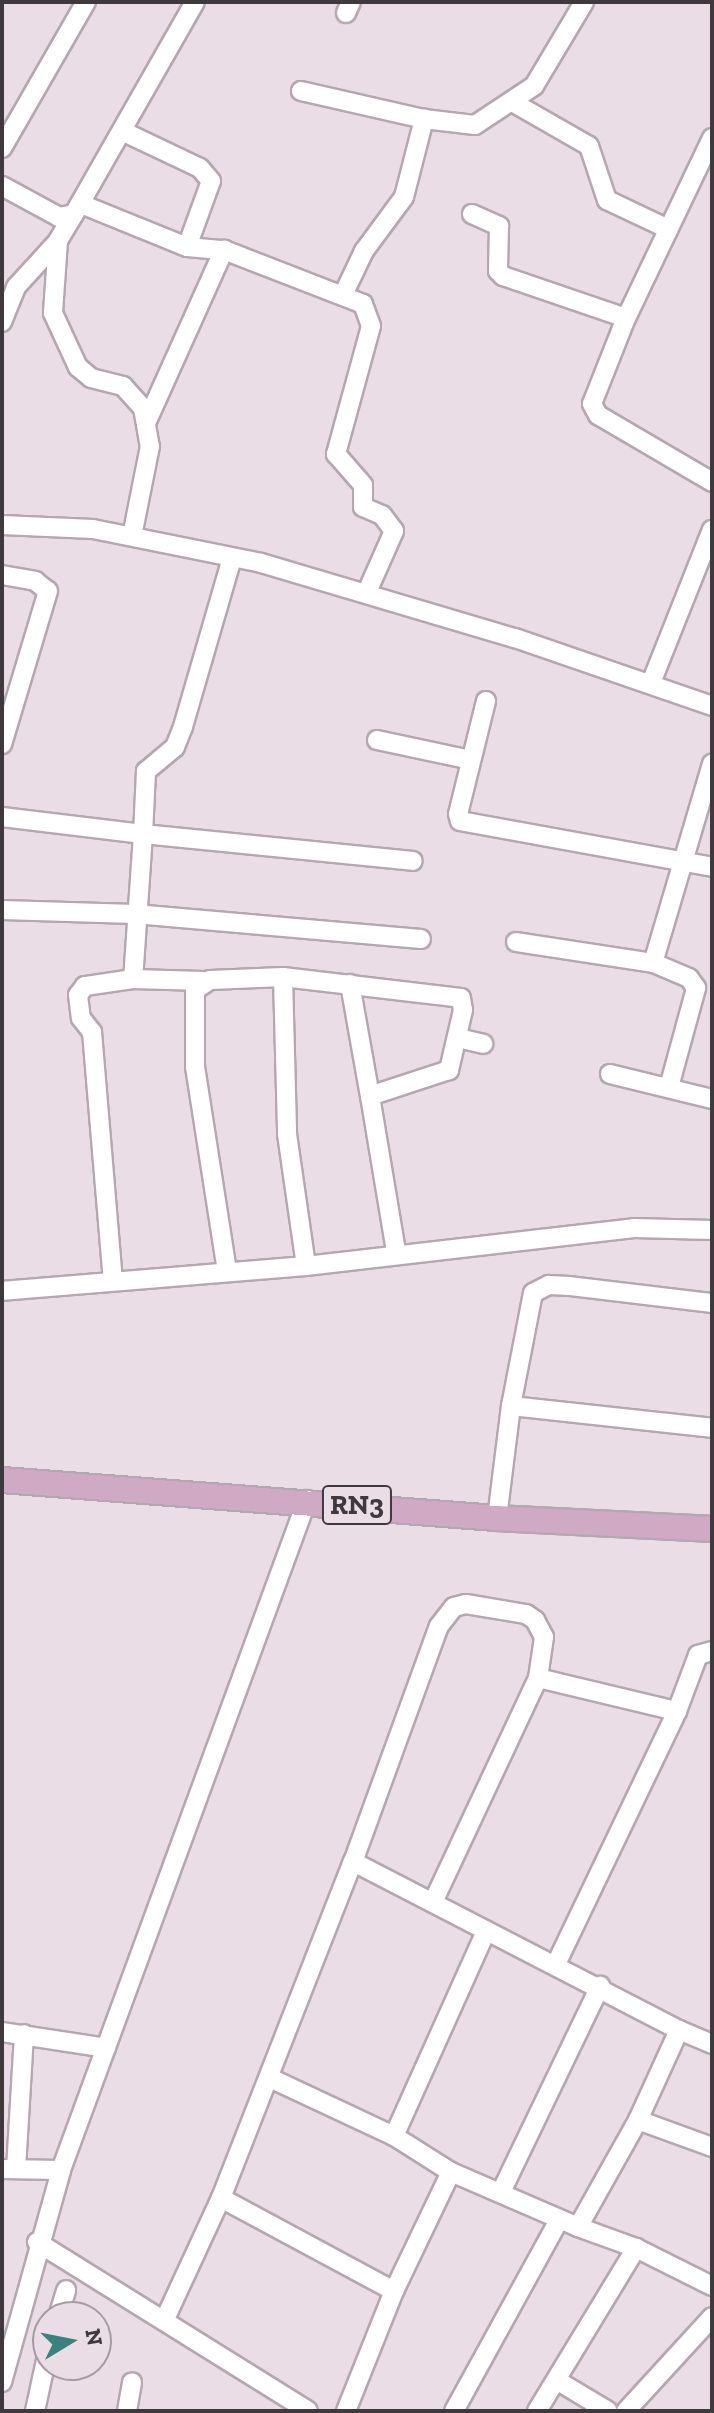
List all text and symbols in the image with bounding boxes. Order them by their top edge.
road number: RN3 [321,1481,393,1529]
north arrow [32,2301,112,2381]
text: N [79,2327,109,2348]

